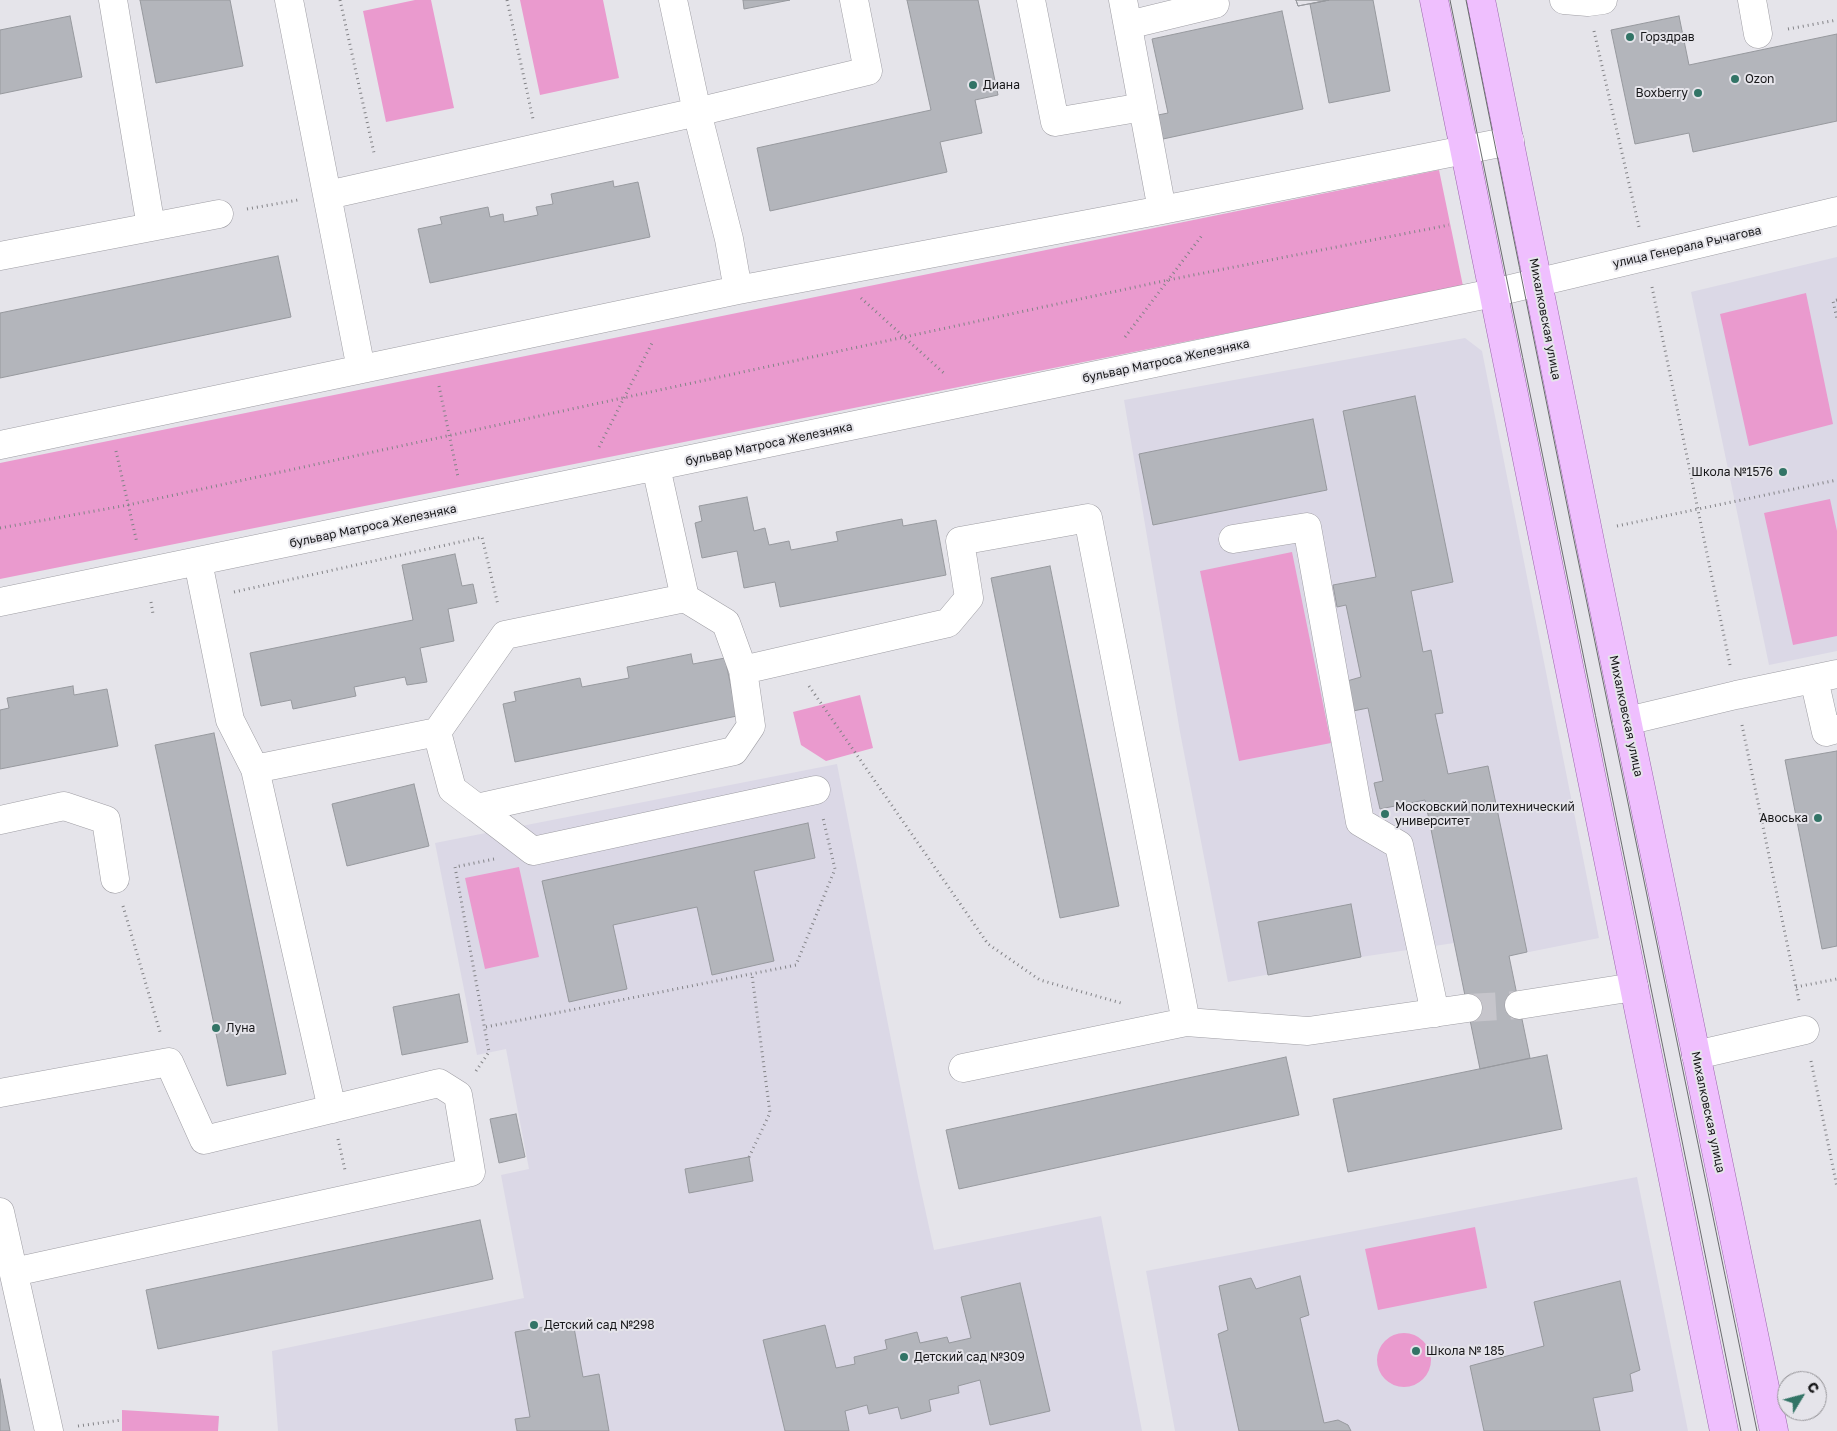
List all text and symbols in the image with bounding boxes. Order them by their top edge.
place label: Горздрав [1640,30,1694,44]
marker: Горздрав [1624,31,1636,43]
place label: Ozon [1745,72,1774,86]
marker: Ozon [1729,73,1741,85]
place label: Диана [983,78,1020,92]
marker: Диана [967,79,979,91]
place label: Boxberry [1636,86,1688,100]
marker: Boxberry [1692,87,1704,99]
street label: улица Генерала Рычагова [1611,223,1763,271]
street label: Михалковская улица [1526,257,1564,381]
street label: бульвар Матроса Железняка [1081,336,1251,386]
street label: бульвар Матроса Железняка [684,419,854,469]
place label: Школа №1576 [1691,465,1773,479]
marker: Школа №1576 [1777,466,1789,478]
street label: бульвар Матроса Железняка [288,501,458,551]
street label: Михалковская улица [1606,654,1646,778]
place label: Московский политехнический университет [1395,800,1575,828]
marker: Московский политехнический университет [1379,808,1391,820]
place label: Авоська [1760,811,1808,825]
marker: Авоська [1812,812,1824,824]
place label: Луна [226,1021,255,1035]
marker: Луна [210,1022,222,1034]
street label: Михалковская улица [1688,1050,1728,1174]
place label: Детский сад №298 [544,1318,655,1332]
marker: Детский сад №298 [528,1319,540,1331]
place label: Школа № 185 [1426,1344,1504,1358]
marker: Школа № 185 [1410,1345,1422,1357]
place label: Детский сад №309 [914,1350,1025,1364]
marker: Детский сад №309 [898,1351,910,1363]
north arrow [1777,1371,1827,1421]
text: С [1804,1378,1823,1396]

